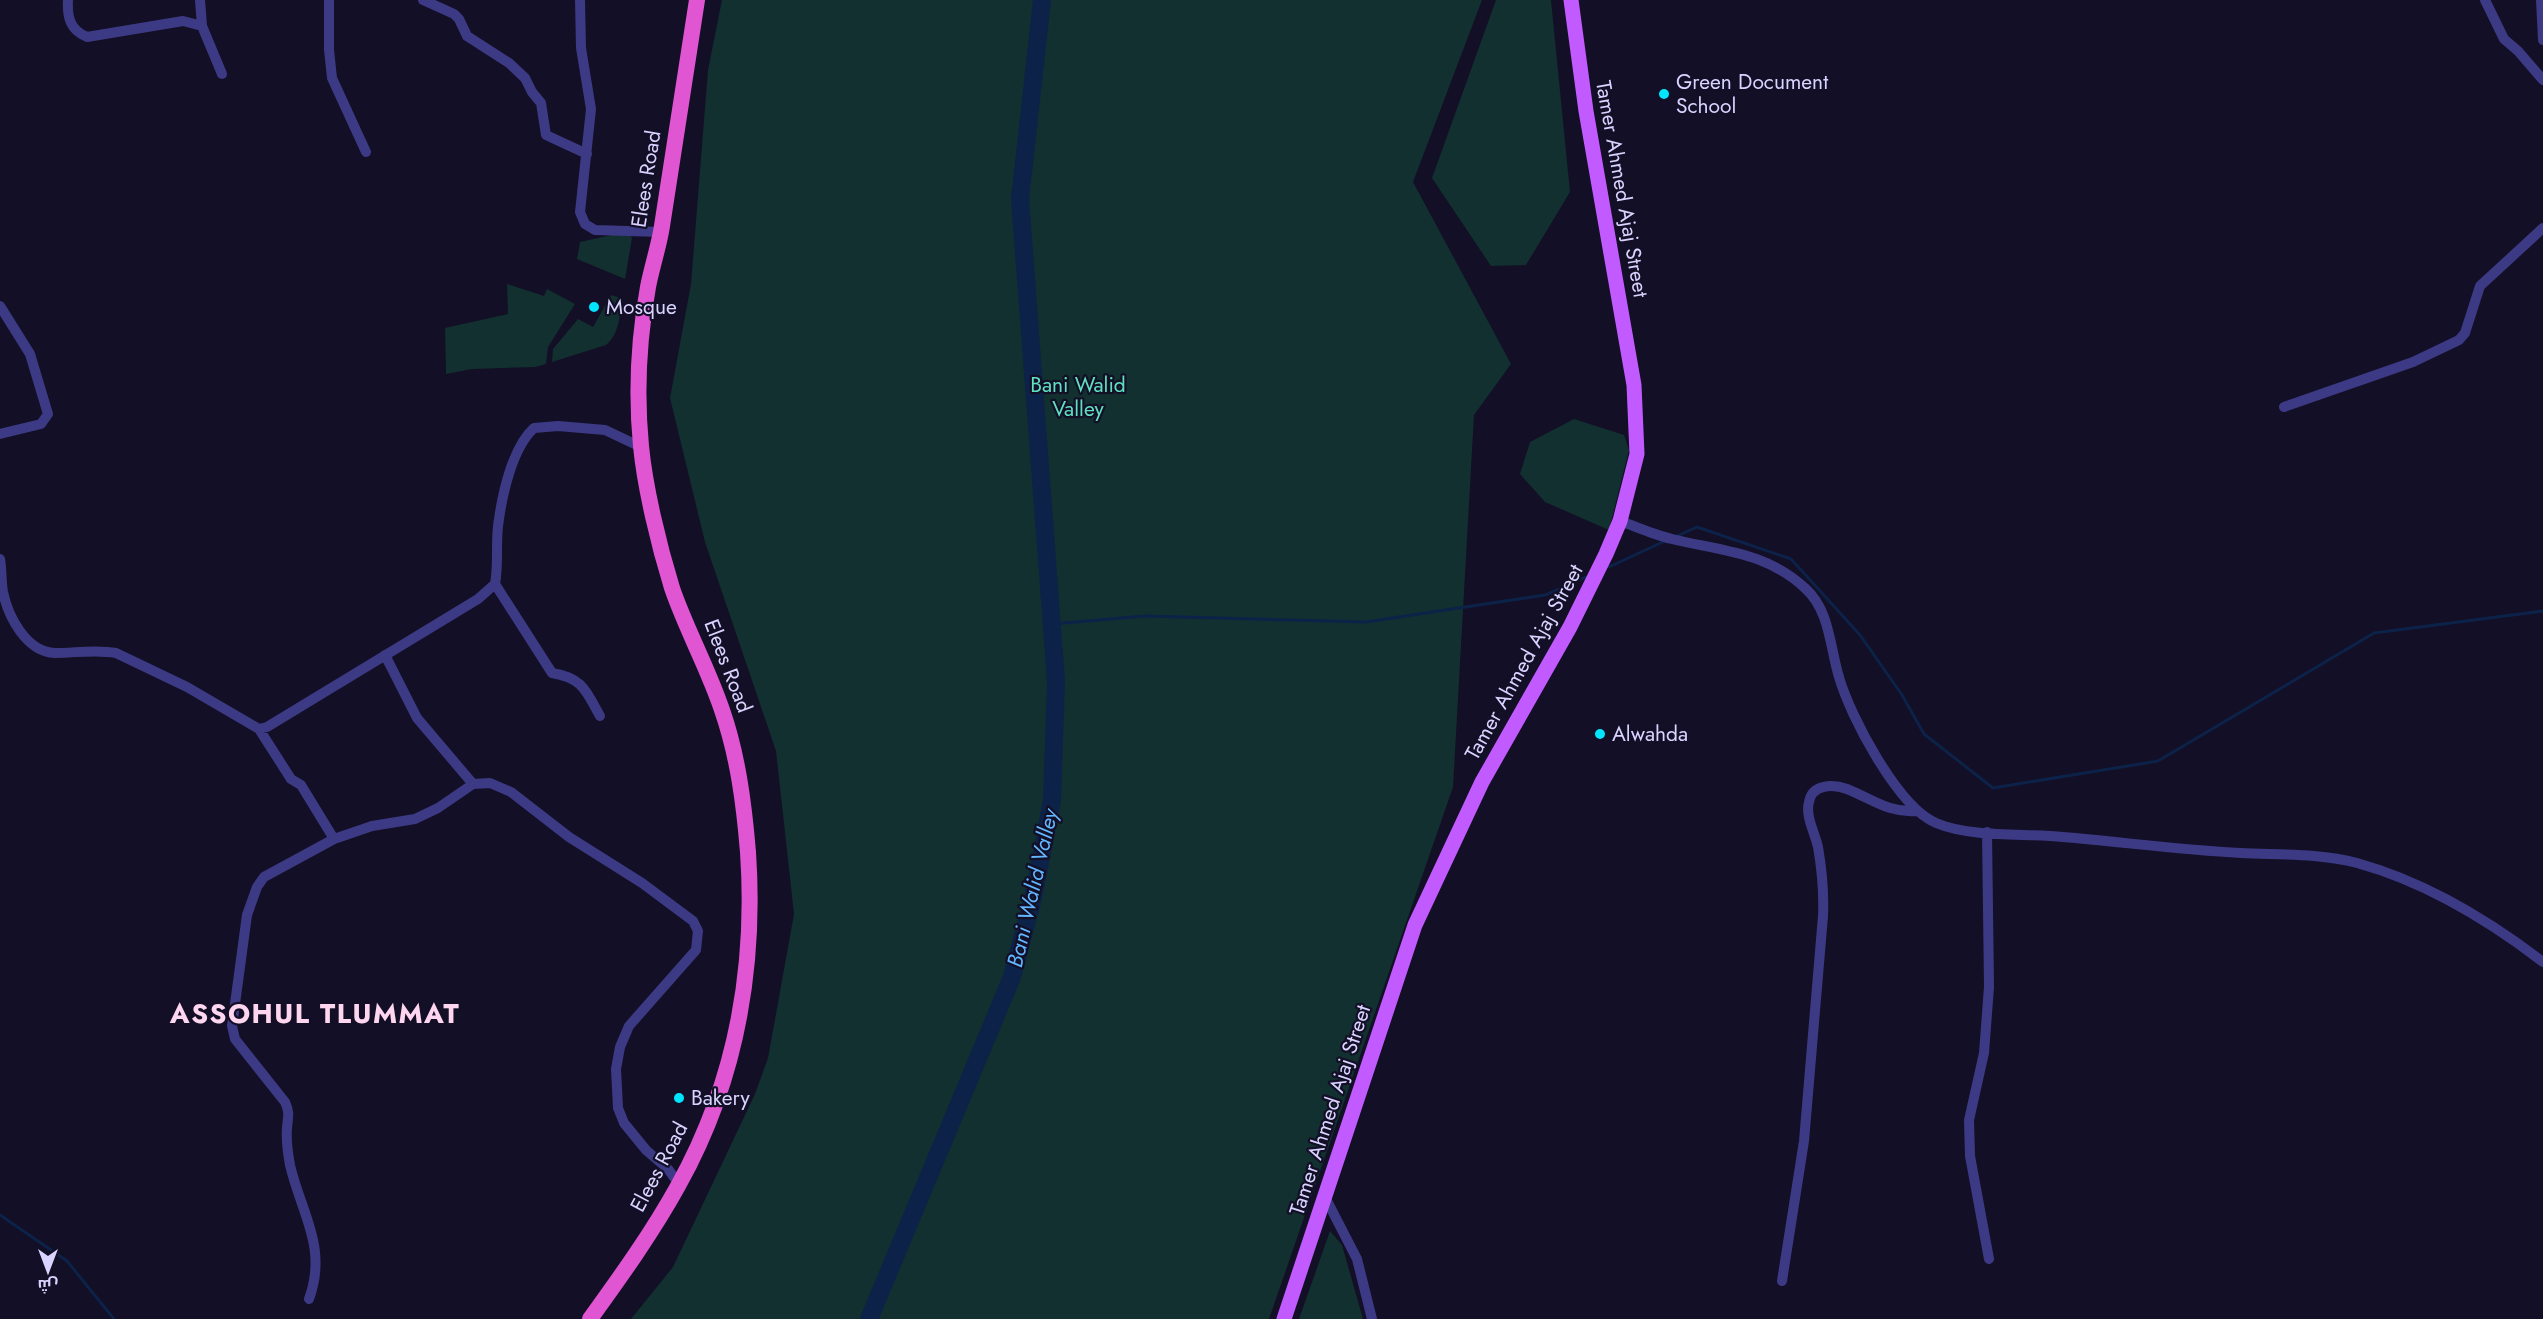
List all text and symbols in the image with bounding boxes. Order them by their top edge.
place label: Green Document School [1676,67,1828,121]
street label: Tamer Ahmed Ajaj Street [1588,78,1656,300]
marker: Green Document School [1657,87,1671,101]
street label: Elees Road [624,128,668,230]
place label: Mosque [606,292,677,322]
marker: Mosque [587,300,601,314]
park label: Bani Walid Valley [1030,370,1126,424]
street label: Tamer Ahmed Ajaj Street [1458,559,1590,765]
street label: Elees Road [696,615,760,717]
place label: Alwahda [1612,719,1688,749]
marker: Alwahda [1593,727,1607,741]
water label: Bani Walid Valley [998,804,1066,970]
district label: ASSOHUL TLUMMAT [169,994,460,1033]
street label: Tamer Ahmed Ajaj Street [1282,1001,1378,1219]
place label: Bakery [691,1083,750,1113]
marker: Bakery [672,1091,686,1105]
street label: Elees Road [623,1117,695,1217]
north arrow [18,1241,78,1301]
text: ش [38,1274,58,1297]

